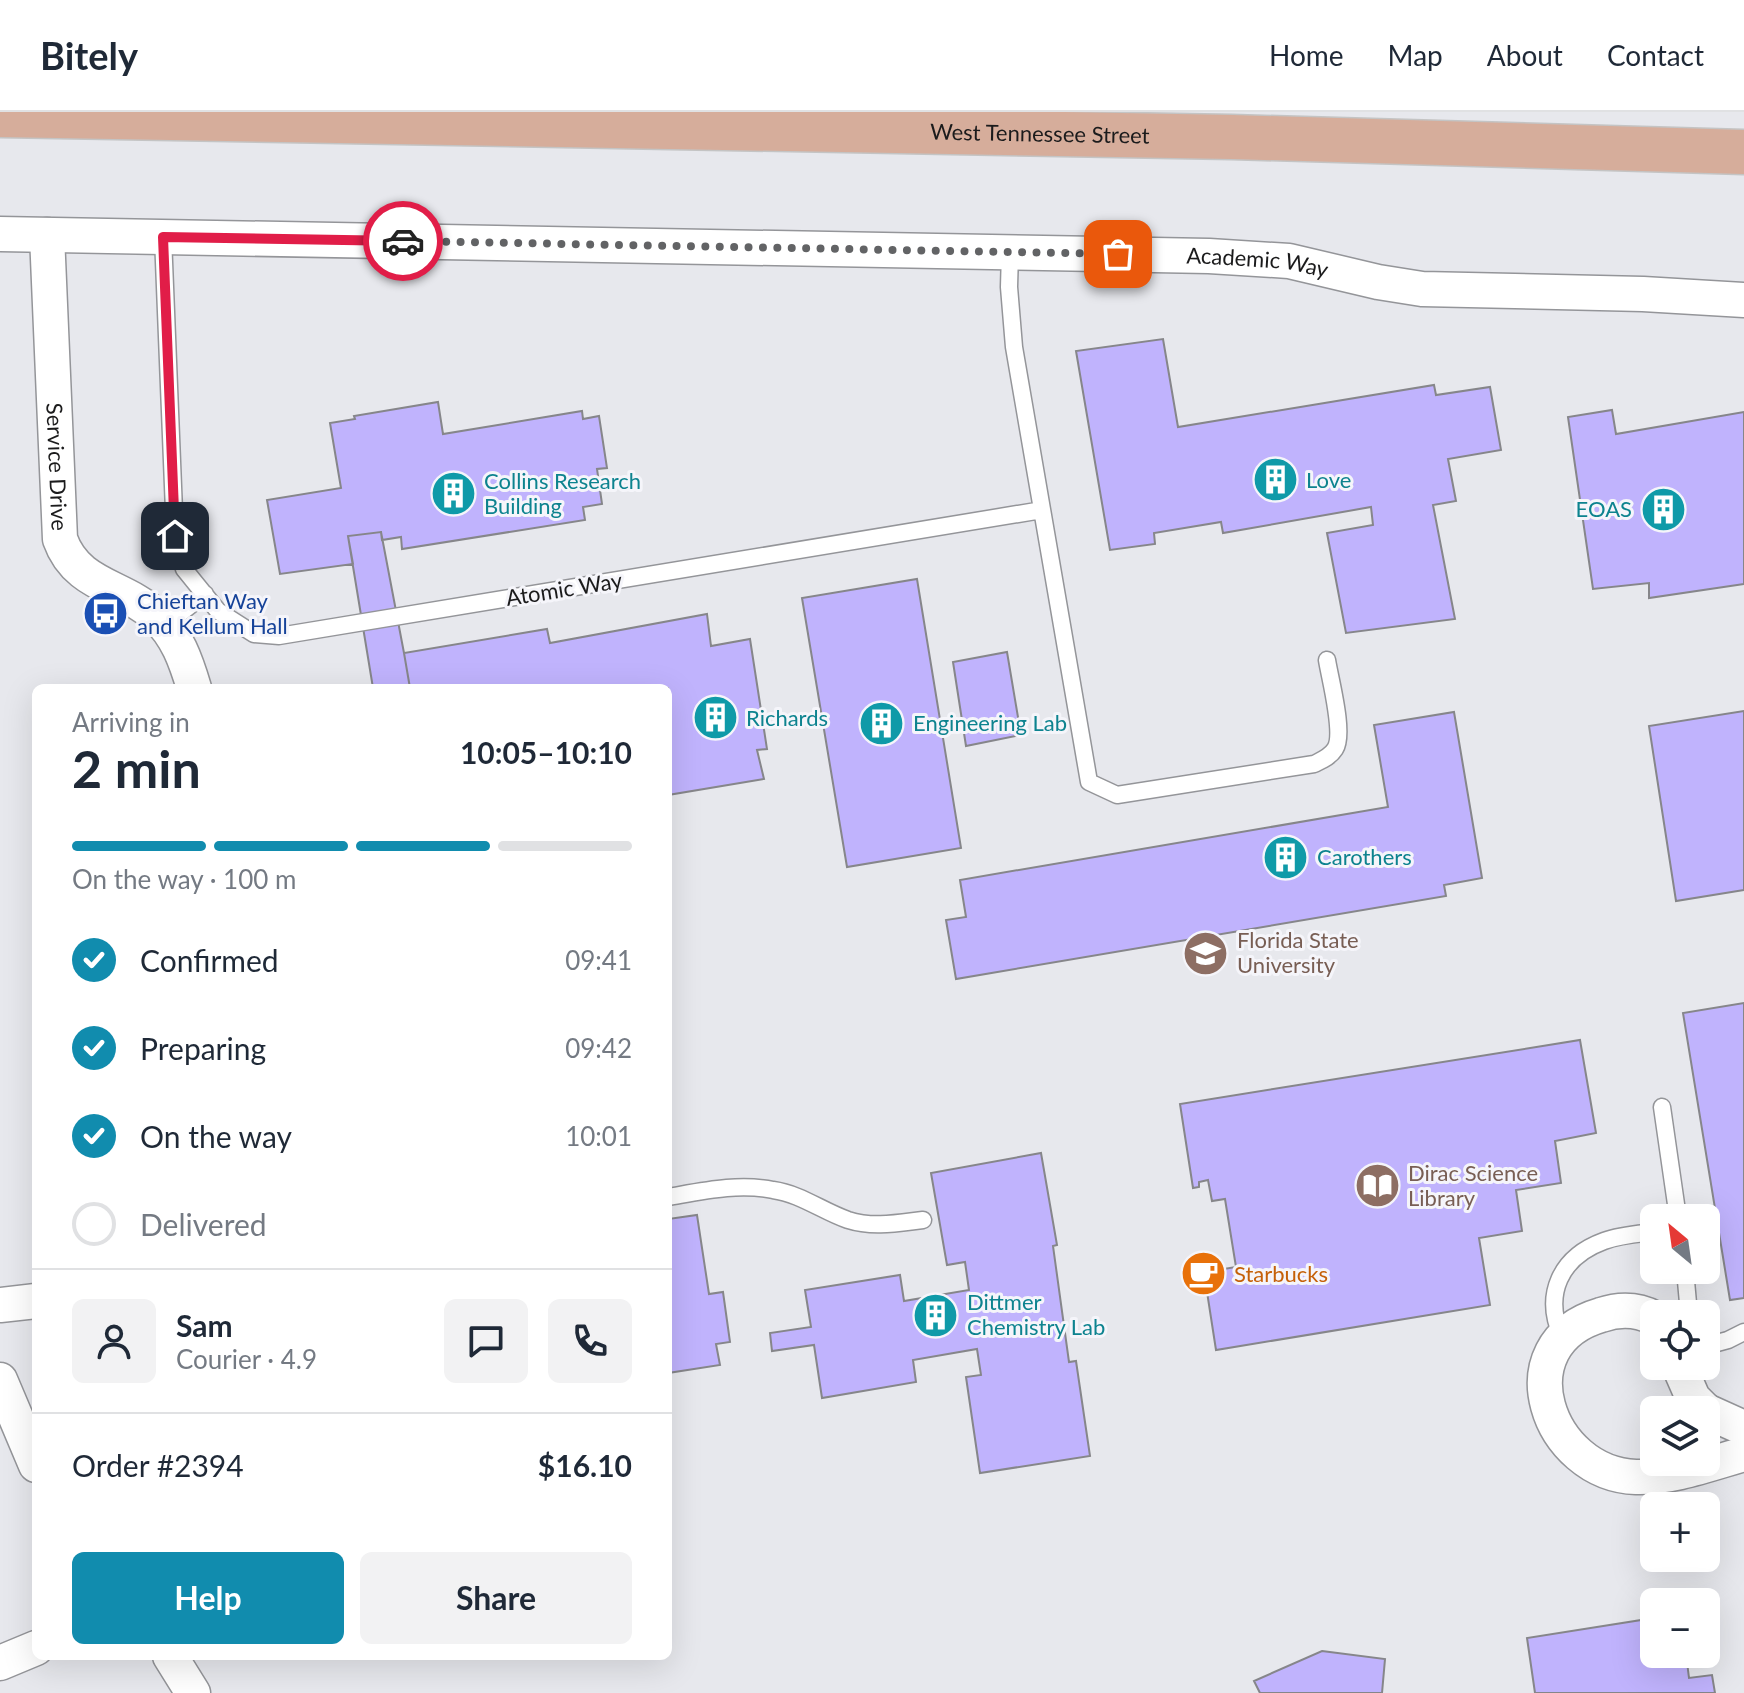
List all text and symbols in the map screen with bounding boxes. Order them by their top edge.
text: Bitely [40,32,138,78]
text: Home [1269,38,1344,72]
text: Map [1388,38,1443,72]
text: About [1487,38,1563,72]
text: Contact [1607,38,1704,72]
street label: West Tennessee Street [930,118,1150,149]
courier [363,201,443,281]
icon: car [381,219,425,263]
pin [1084,220,1152,288]
icon: bag [1096,232,1140,276]
street label: Academic Way [1186,242,1332,283]
street label: Service Drive [41,402,74,531]
building icon: Love [1251,456,1299,504]
place label: Love [1306,466,1351,493]
place label: Collins Research Building [484,467,641,519]
building icon: Collins Research Building [429,470,477,518]
building icon: EOAS [1639,485,1687,533]
place label: EOAS [1576,495,1632,522]
pin [141,502,209,570]
icon: home [153,514,197,558]
street label: Atomic Way [504,566,625,611]
place label: Chieftan Way and Kellum Hall [137,587,288,639]
bus stop icon: Chieftan Way and Kellum Hall [82,590,130,638]
building icon: Richards [691,694,739,742]
building icon: Engineering Lab [858,699,906,747]
place label: Richards [746,704,828,731]
text: Arriving in [72,706,190,738]
place label: Engineering Lab [913,709,1067,736]
text: 10:05–10:10 [460,734,632,770]
text: 2 min [72,737,201,799]
building icon: Carothers [1262,833,1310,881]
place label: Carothers [1317,843,1412,870]
text: On the way · 100 m [72,863,296,895]
place label: Florida State University [1237,926,1359,978]
school or university icon: Florida State University [1182,929,1230,977]
icon: check [72,938,116,982]
text: Confirmed [140,942,279,978]
text: 09:41 [565,944,632,976]
icon: check [72,1026,116,1070]
text: Preparing [140,1030,266,1066]
text: 09:42 [565,1032,632,1064]
icon: check [72,1114,116,1158]
text: On the way [140,1118,292,1154]
text: 10:01 [565,1120,632,1152]
place label: Dirac Science Library [1408,1159,1538,1211]
library icon: Dirac Science Library [1353,1162,1401,1210]
north arrow [1640,1204,1720,1284]
map controls [1640,1204,1720,1668]
text: Delivered [140,1206,267,1242]
cafe icon: Starbucks [1179,1250,1227,1298]
place label: Starbucks [1234,1260,1328,1287]
place label: Dittmer Chemistry Lab [967,1288,1105,1340]
building icon: Dittmer Chemistry Lab [912,1291,960,1339]
button: person [72,1299,156,1383]
button: chat [444,1299,528,1383]
button: phone [548,1299,632,1383]
button: locate [1640,1300,1720,1380]
text: Sam [176,1307,233,1343]
text: Courier · 4.9 [176,1343,317,1375]
button: layers [1640,1396,1720,1476]
text: Order #2394 [72,1447,244,1483]
text: $16.10 [538,1447,632,1483]
button: + [1640,1492,1720,1572]
button: Help [72,1552,344,1644]
button: Share [360,1552,632,1644]
button: − [1640,1588,1720,1668]

